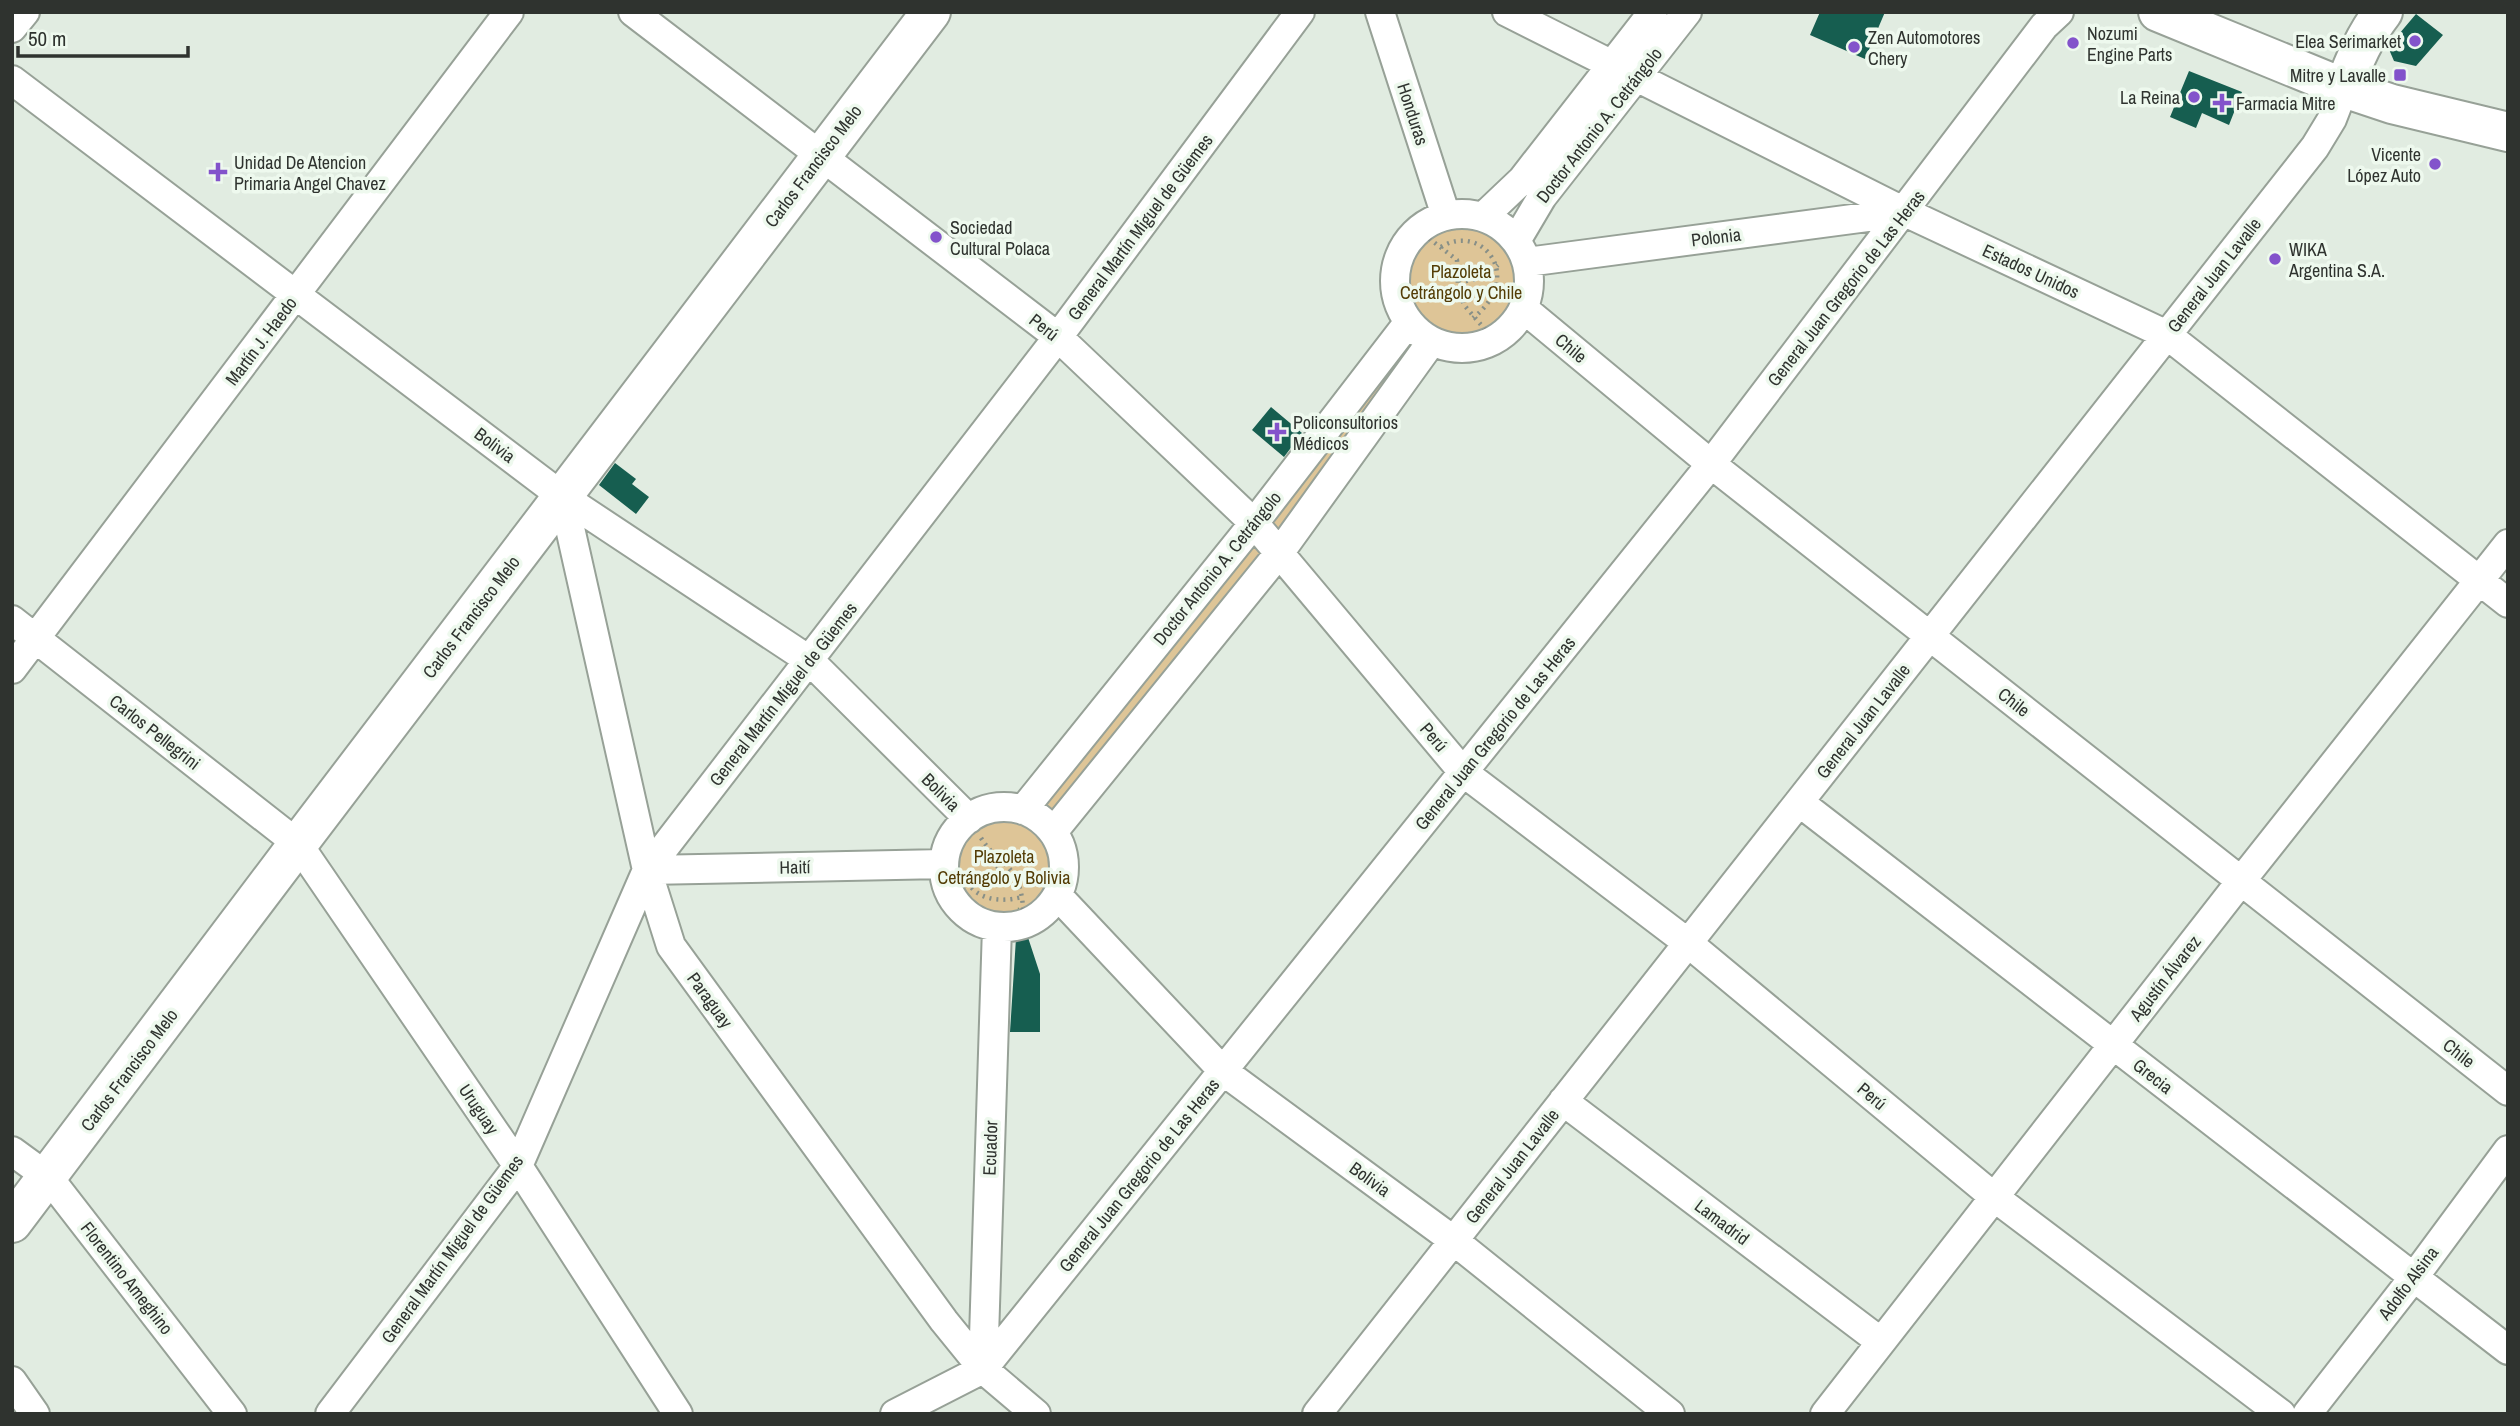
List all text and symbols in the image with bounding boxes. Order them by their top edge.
scale bar [18,14,187,58]
place label: Nozumi Engine Parts [2087,21,2172,67]
text: 50 m [28,24,66,53]
place label: Zen Automotores Chery [1868,25,1980,71]
place label: Elea Serimarket [2295,29,2401,54]
marker: Elea Serimarket [2407,33,2423,49]
marker: Nozumi Engine Parts [2065,35,2081,51]
marker: Zen Automotores Chery [1846,39,1862,55]
street label: Doctor Antonio A. Cetrángolo [1530,42,1668,208]
place label: Mitre y Lavalle [2290,63,2386,88]
marker: Mitre y Lavalle [2392,67,2408,83]
street label: Honduras [1391,80,1435,148]
place label: La Reina [2120,85,2180,110]
marker: La Reina [2186,89,2202,105]
place label: Farmacia Mitre [2236,91,2335,116]
marker: Farmacia Mitre [2214,95,2230,111]
street label: Carlos Francisco Melo [759,100,867,232]
street label: General Martín Miguel de Güemes [1062,129,1218,325]
place label: Vicente López Auto [2347,142,2421,188]
place label: Unidad De Atencion Primaria Angel Chavez [234,150,386,196]
marker: Vicente López Auto [2427,156,2443,172]
marker: Unidad De Atencion Primaria Angel Chavez [208,162,228,182]
street label: General Juan Gregorio de Las Heras [1761,185,1931,391]
street label: General Juan Lavalle [2161,212,2267,338]
place label: Sociedad Cultural Polaca [950,215,1050,261]
street label: Polonia [1690,222,1742,252]
marker: Sociedad Cultural Polaca [928,229,944,245]
place label: WIKA Argentina S.A. [2288,237,2385,283]
street label: Estados Unidos [1978,238,2084,304]
marker: WIKA Argentina S.A. [2267,251,2283,267]
park label: Plazoleta Cetrángolo y Chile [1400,259,1522,305]
street label: Martín J. Haedo [219,292,303,390]
street label: Perú [1024,308,1064,346]
street label: Chile [1550,327,1592,369]
place label: Policonsultorios Médicos [1293,410,1398,456]
street label: Bolivia [469,421,521,469]
marker: Policonsultorios Médicos [1267,422,1287,442]
street label: Doctor Antonio A. Cetrángolo [1147,486,1287,650]
street label: Carlos Francisco Melo [417,551,525,683]
street label: General Martín Miguel de Güemes [703,597,863,791]
street label: General Juan Gregorio de Las Heras [1409,631,1581,835]
street label: General Juan Lavalle [1810,658,1916,784]
street label: Chile [1993,682,2035,722]
street label: Carlos Pellegrini [104,689,206,775]
street label: Perú [1414,717,1454,757]
street label: Bolivia [916,767,966,817]
park label: Plazoleta Cetrángolo y Bolivia [938,844,1070,890]
street label: Haití [779,854,812,880]
street label: Agustín Álvarez [2123,930,2206,1027]
street label: Paraguay [681,967,739,1033]
street label: Carlos Francisco Melo [75,1004,183,1136]
street label: Chile [2438,1033,2480,1073]
street label: Grecia [2128,1053,2178,1099]
street label: General Juan Gregorio de Las Heras [1053,1073,1225,1277]
street label: Perú [1852,1076,1892,1116]
street label: Uruguay [453,1079,505,1140]
street label: General Juan Lavalle [1459,1103,1565,1229]
street label: Ecuador [977,1120,1003,1176]
street label: General Martín Miguel de Güemes [375,1150,529,1348]
street label: Bolivia [1344,1156,1396,1202]
street label: Lamadrid [1690,1193,1754,1251]
street label: Florentino Ameghino [75,1216,179,1340]
street label: Adolfo Alsina [2371,1241,2444,1326]

